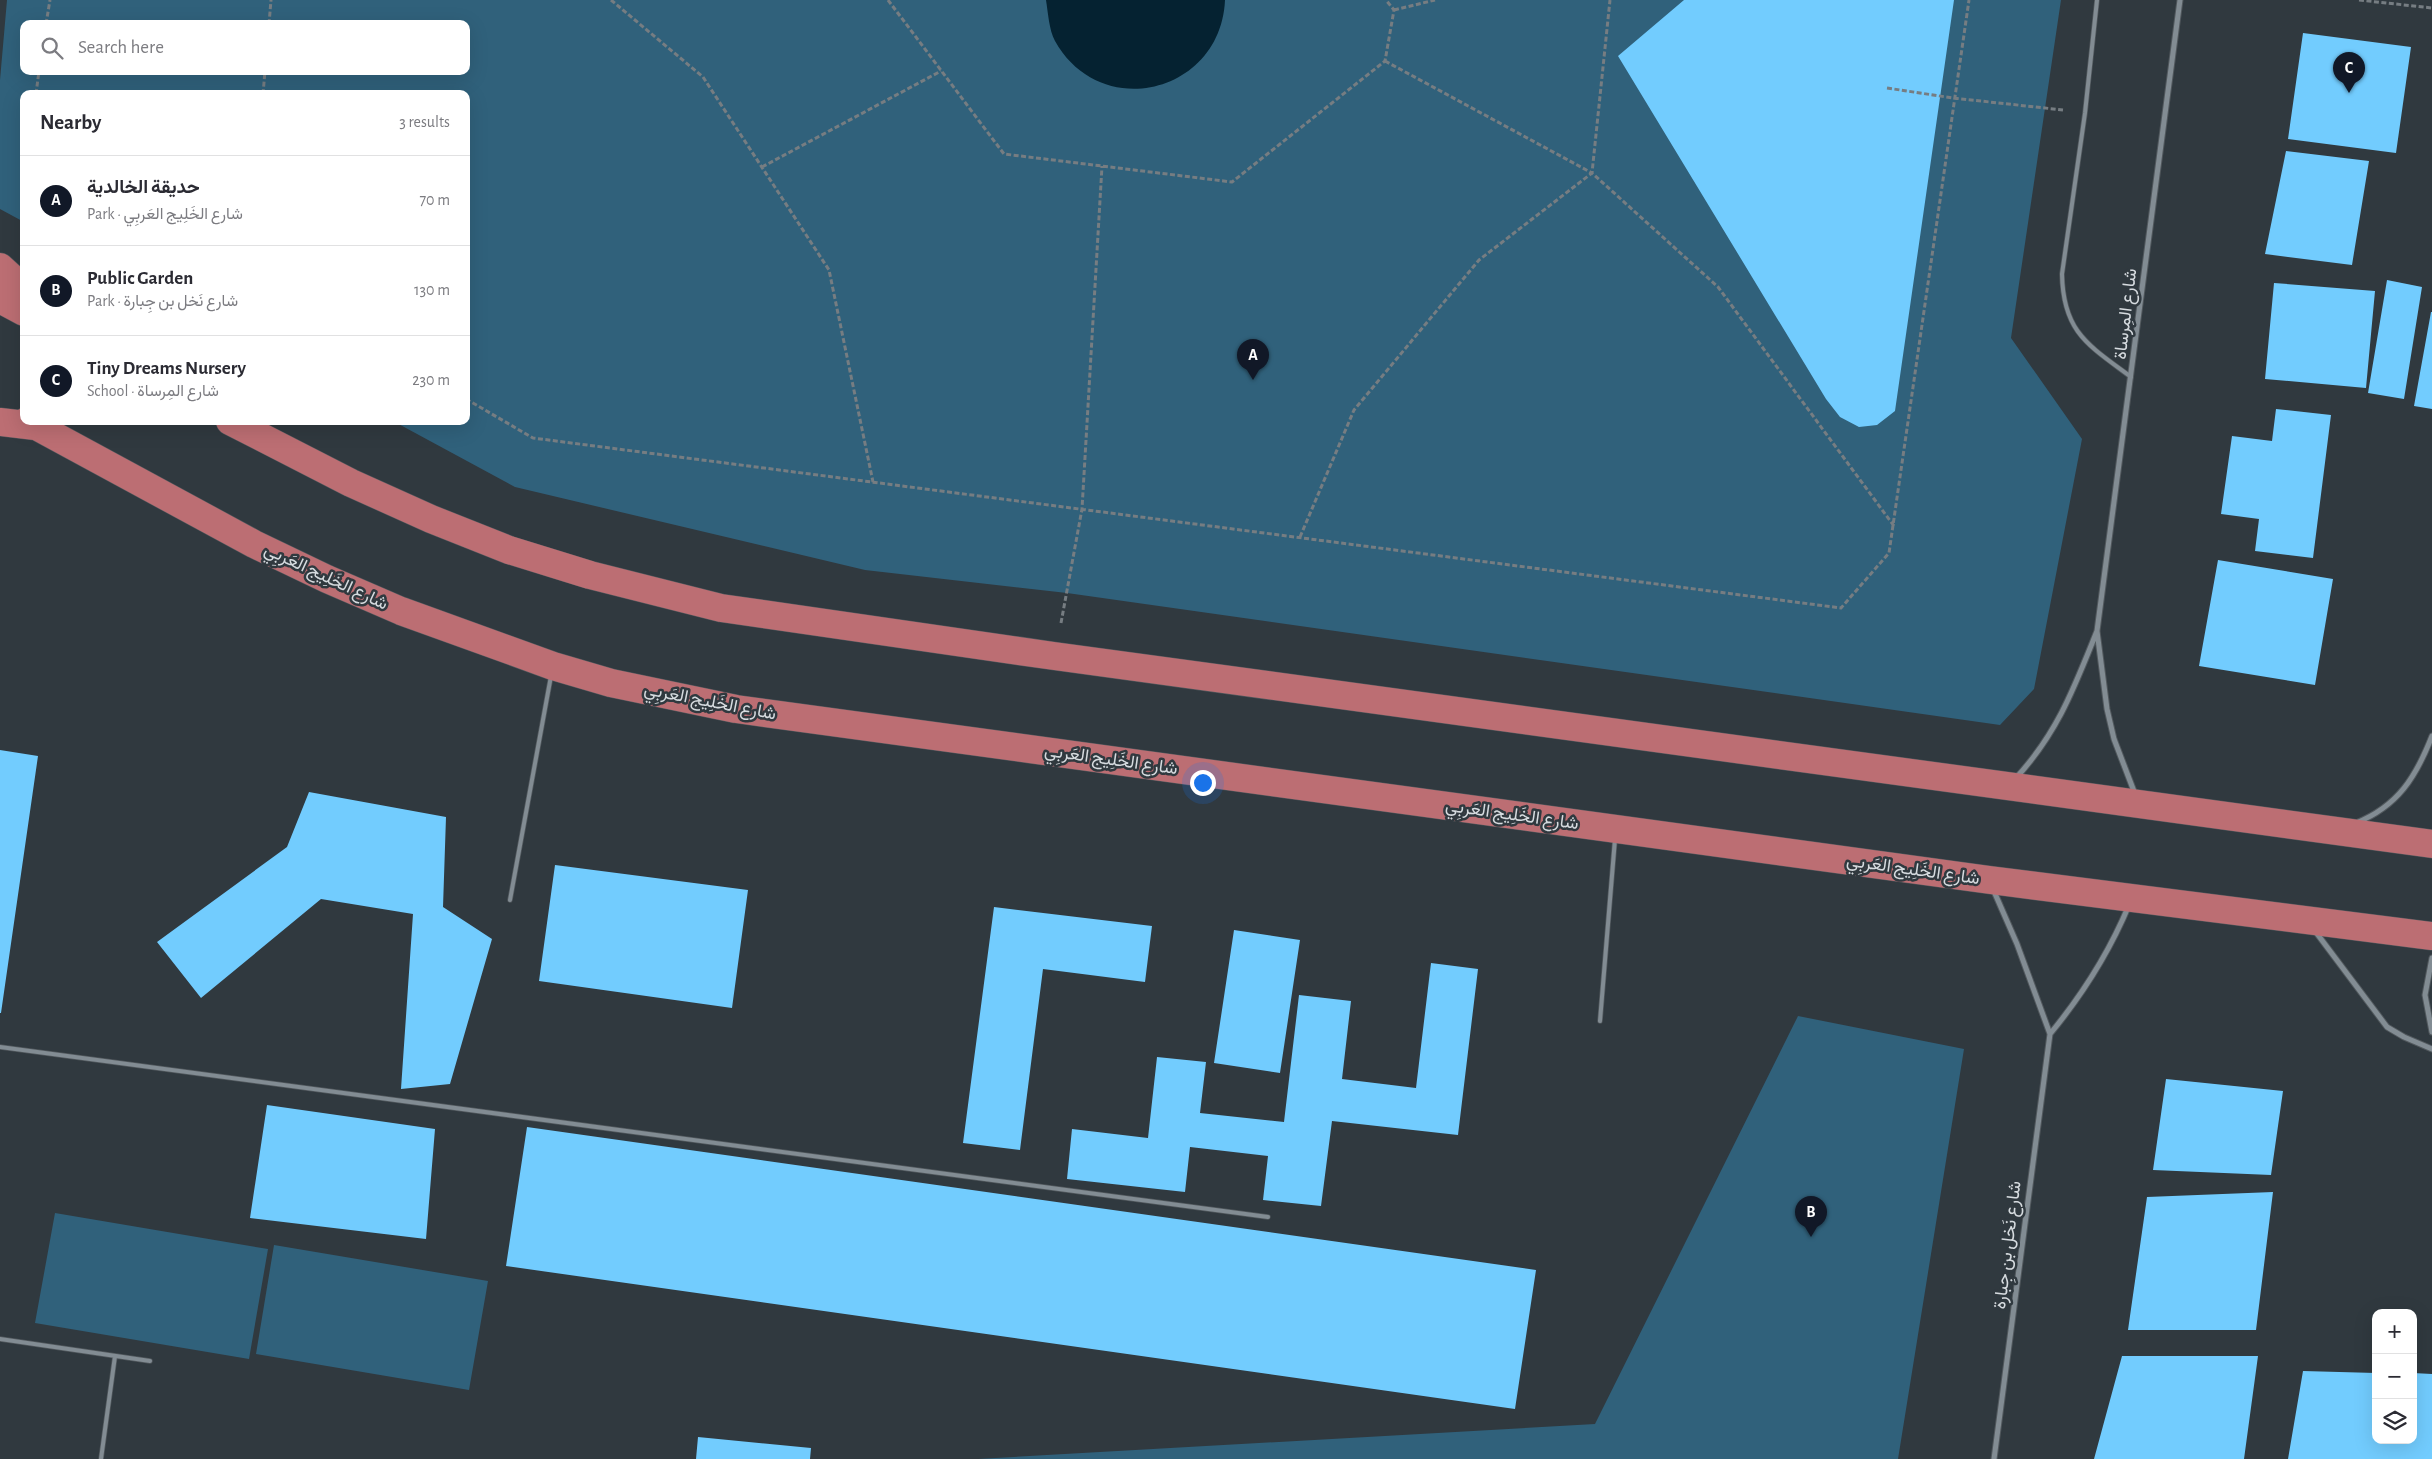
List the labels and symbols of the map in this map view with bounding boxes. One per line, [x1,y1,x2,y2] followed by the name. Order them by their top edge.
[2333,52,2365,93] pin: C
[2111,267,2143,361] street label: شارع المِرساة
[1237,339,1269,380] pin: A
[259,539,391,618] street label: شارع الخَلِيج العَربِي
[641,679,778,729] street label: شارع الخَلِيج العَربِي
[1043,740,1179,783] street label: شارع الخَلِيج العَربِي
[1190,770,1216,796] your location
[1444,795,1580,838] street label: شارع الخَلِيج العَربِي
[1845,850,1981,893] street label: شارع الخَلِيج العَربِي
[1991,1180,2029,1311] street label: شارع نَخل بن جِبارة
[1795,1196,1827,1237] pin: B

